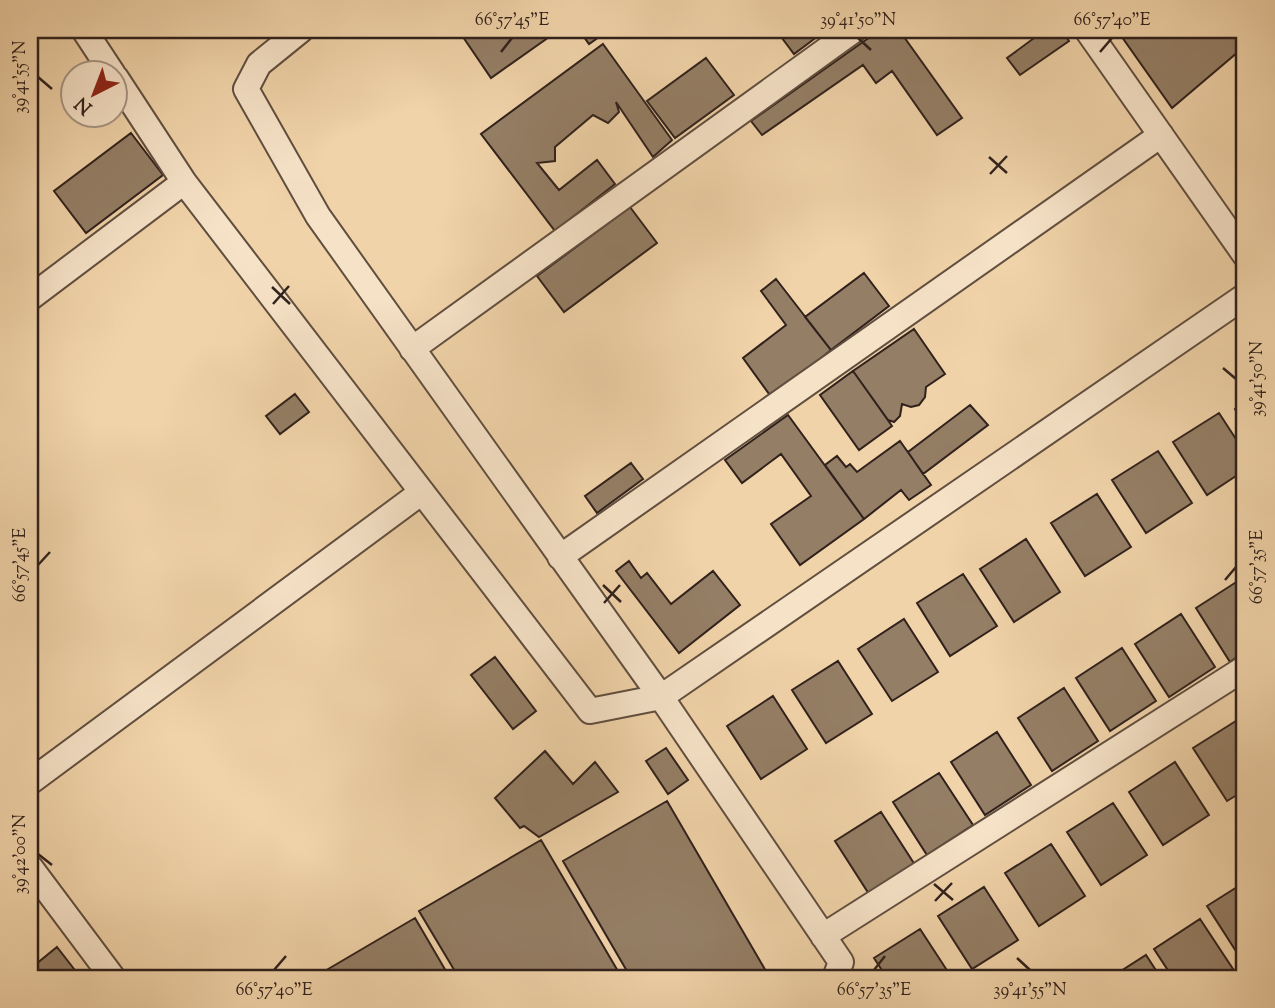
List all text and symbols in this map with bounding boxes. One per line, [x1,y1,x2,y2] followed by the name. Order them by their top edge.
[475,8,549,34] text: 66°57'45"E
[820,8,896,34] text: 39°41'50"N
[1073,8,1151,34] text: 66°57'40"E
[8,40,34,114] text: 39°41'55"N
[60,60,130,130] north arrow
[70,90,99,120] text: N
[1245,341,1271,417] text: 39°41'50"N
[8,528,34,602] text: 66°57'45"E
[1245,530,1271,604] text: 66°57'35"E
[8,814,34,894] text: 39°42'00"N
[235,978,313,1004] text: 66°57'40"E
[837,978,911,1004] text: 66°57'35"E
[993,978,1067,1004] text: 39°41'55"N

